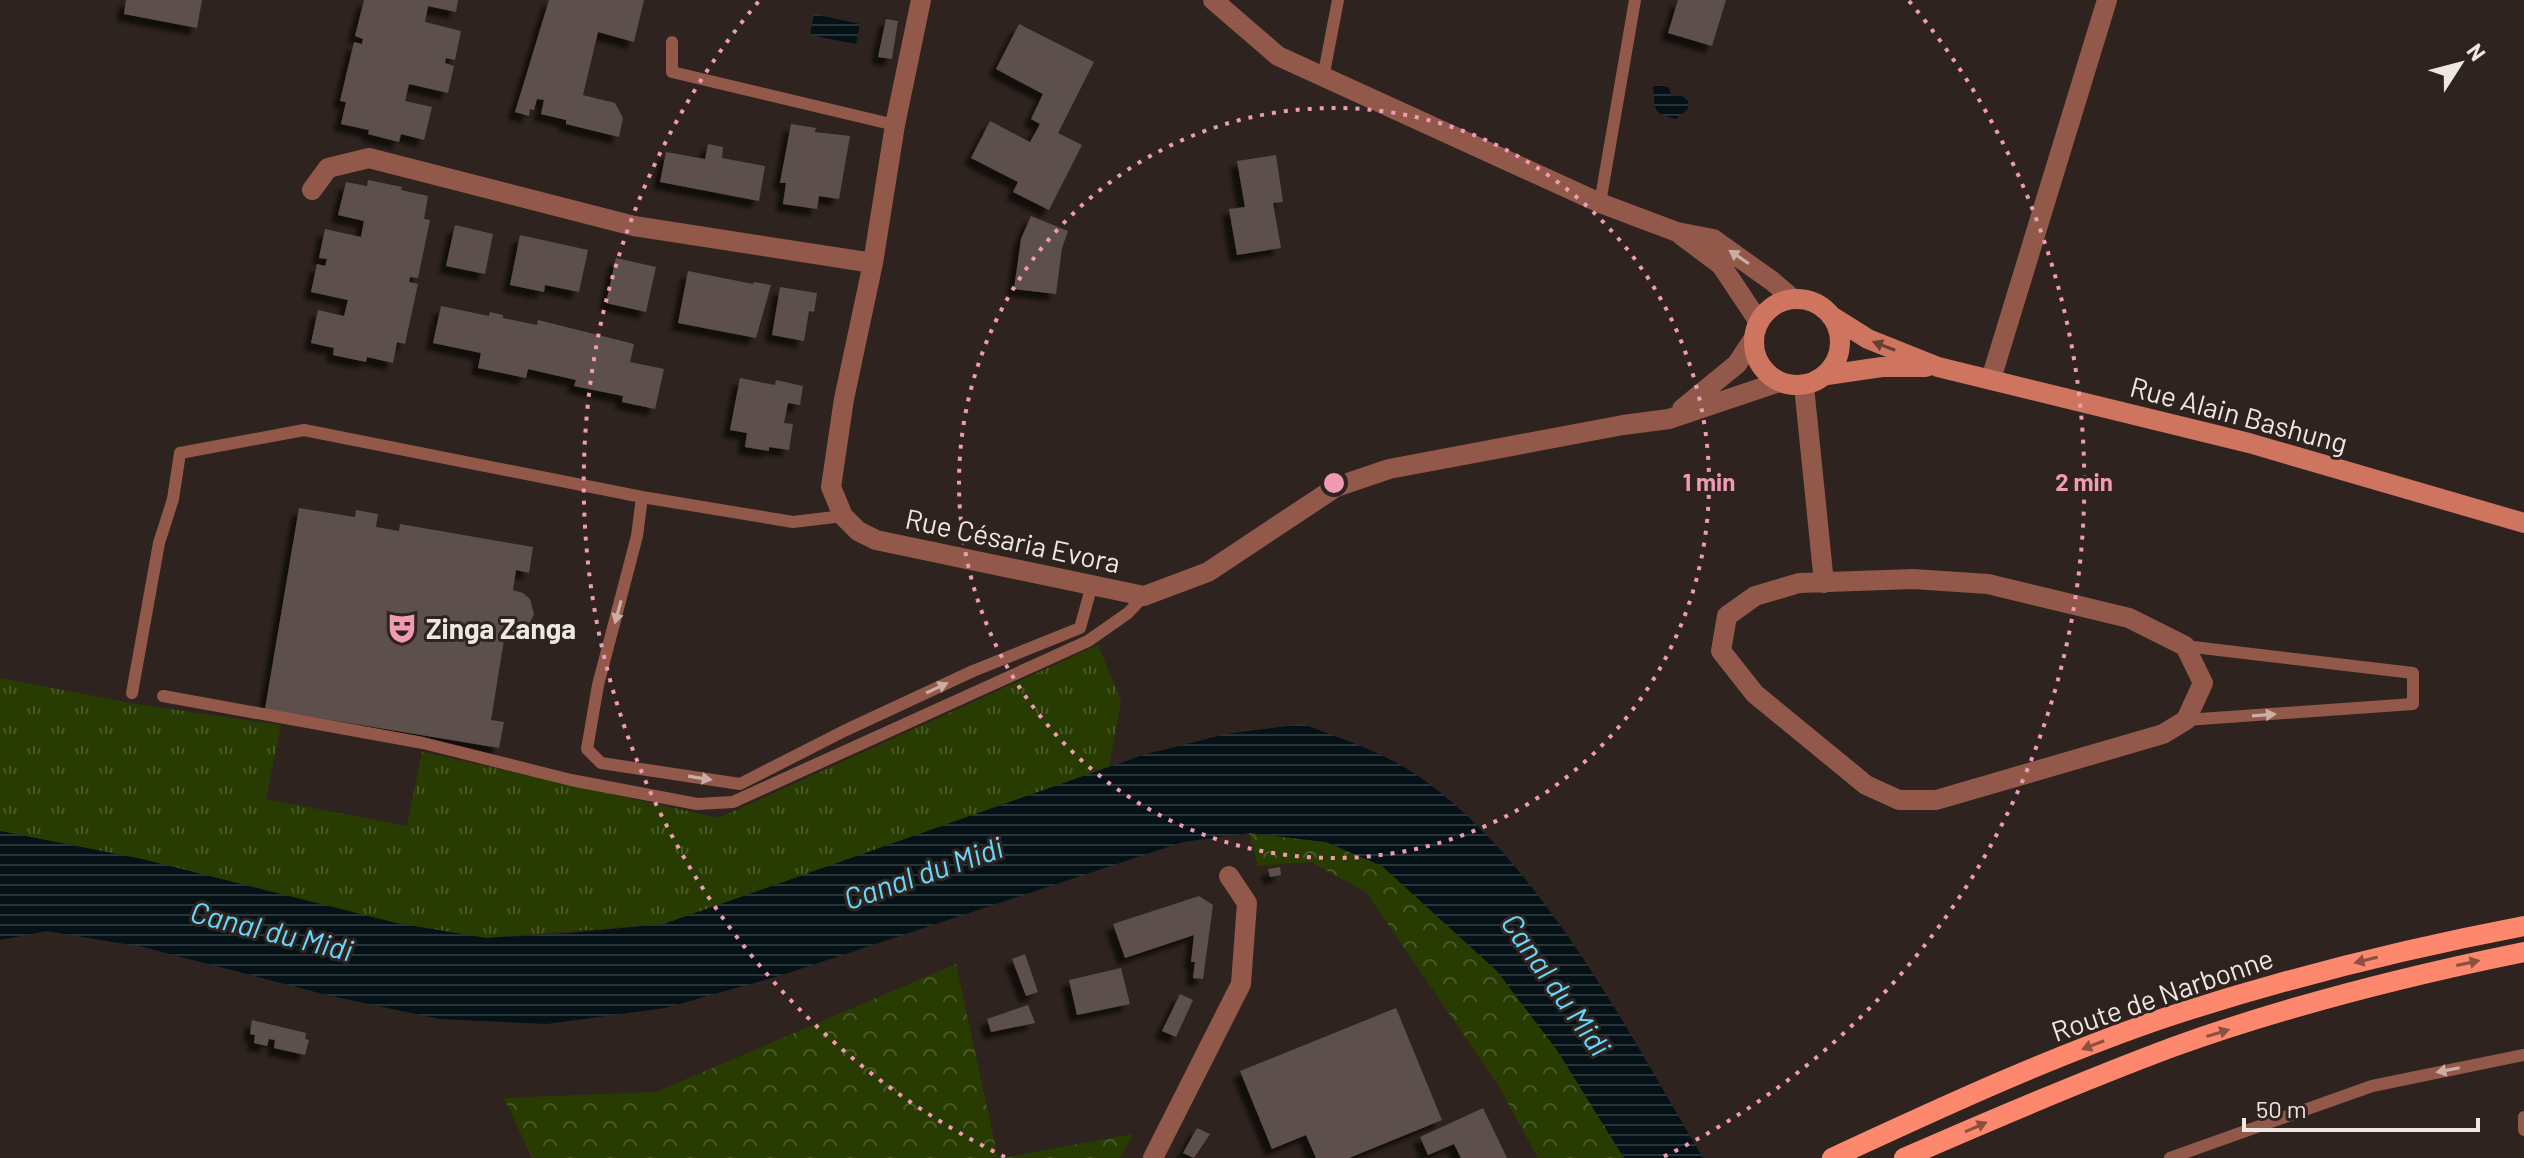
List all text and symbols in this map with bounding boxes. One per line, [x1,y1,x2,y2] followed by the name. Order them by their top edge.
[2420,24,2500,104] north arrow
[2462,38,2492,65] text: N
[1729,250,1750,265] one-way arrow
[1871,339,1895,352] one-way arrow
[2127,369,2351,459] street label: Rue Alain Bashung
[1683,467,1735,496] text: 1 min
[2055,467,2113,496] text: 2 min
[1320,469,1348,497] centre of rings
[902,501,1124,579] street label: Rue Césaria Evora
[611,599,623,624] one-way arrow
[385,611,419,645] theatre icon: Zinga Zanga
[426,611,576,645] place label: Zinga Zanga
[925,681,949,695] one-way arrow
[2252,708,2277,721] one-way arrow
[687,772,712,785] one-way arrow
[839,828,1008,916] water label: Canal du Midi
[187,892,358,968] water label: Canal du Midi
[1495,906,1620,1063] water label: Canal du Midi
[2047,940,2277,1048] street label: Route de Narbonne
[2353,955,2378,967] one-way arrow
[2456,957,2481,969] one-way arrow
[2206,1026,2230,1039] one-way arrow
[2081,1039,2105,1052] one-way arrow
[2435,1065,2460,1077] one-way arrow
[2244,1082,2478,1132] scale bar
[2256,1094,2307,1123] text: 50 m
[1964,1120,1987,1133] one-way arrow

